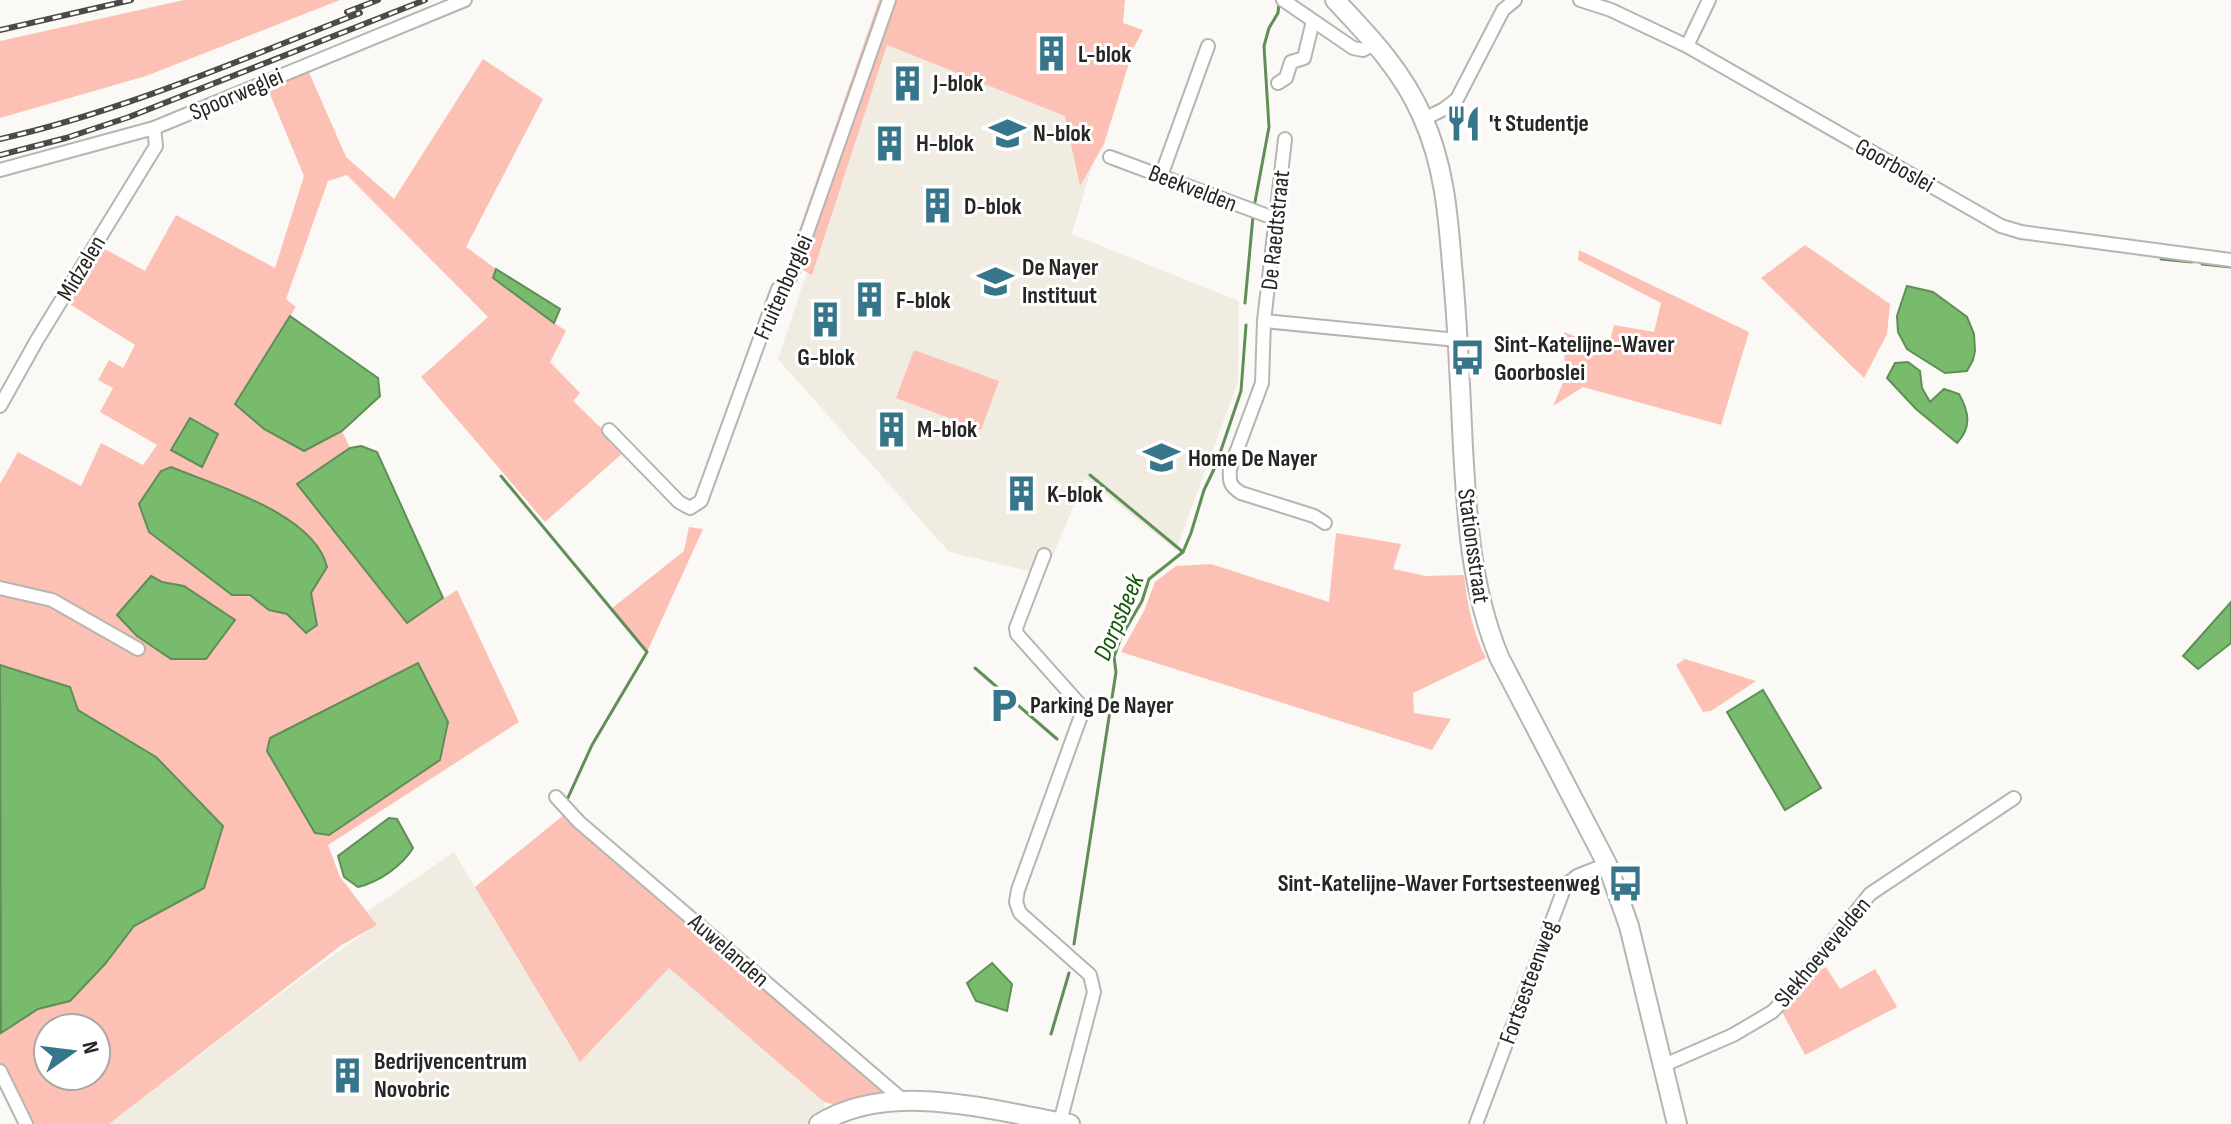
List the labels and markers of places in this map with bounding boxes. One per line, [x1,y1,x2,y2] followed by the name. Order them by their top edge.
[1033,35,1071,73] building icon: L-blok
[1078,40,1131,69] place label: L-blok
[888,64,926,102] building icon: J-blok
[932,69,983,98] place label: J-blok
[1444,104,1482,142] restaurant icon: 't Studentje
[1489,109,1589,138] place label: 't Studentje
[988,114,1026,152] school or university icon: N-blok
[1033,119,1091,148] place label: N-blok
[871,124,909,162] building icon: H-blok
[916,129,974,158] place label: H-blok
[919,187,957,225] building icon: D-blok
[964,192,1022,221] place label: D-blok
[1022,253,1099,310] place label: De Nayer Instituut
[977,262,1015,300] school or university icon: De Nayer Instituut
[851,281,889,319] building icon: F-blok
[896,286,951,315] place label: F-blok
[807,301,845,339] building icon: G-blok
[1494,330,1675,387] place label: Sint-Katelijne-Waver Goorboslei
[1449,339,1487,377] bus stop icon: Sint-Katelijne-Waver Goorboslei
[797,343,855,372] place label: G-blok
[872,410,910,448] building icon: M-blok
[917,415,977,444] place label: M-blok
[1143,439,1181,477] school or university icon: Home De Nayer
[1188,444,1318,473] place label: Home De Nayer
[1002,475,1040,513] building icon: K-blok
[1047,480,1103,509] place label: K-blok
[985,686,1023,724] parking icon: Parking De Nayer
[1030,691,1174,720] place label: Parking De Nayer
[1607,864,1645,902] bus stop icon: Sint-Katelijne-Waver Fortsesteenweg
[1278,869,1600,898] place label: Sint-Katelijne-Waver Fortsesteenweg
[374,1047,527,1104] place label: Bedrijvencentrum Novobric
[329,1056,367,1094] building icon: Bedrijvencentrum Novobric

